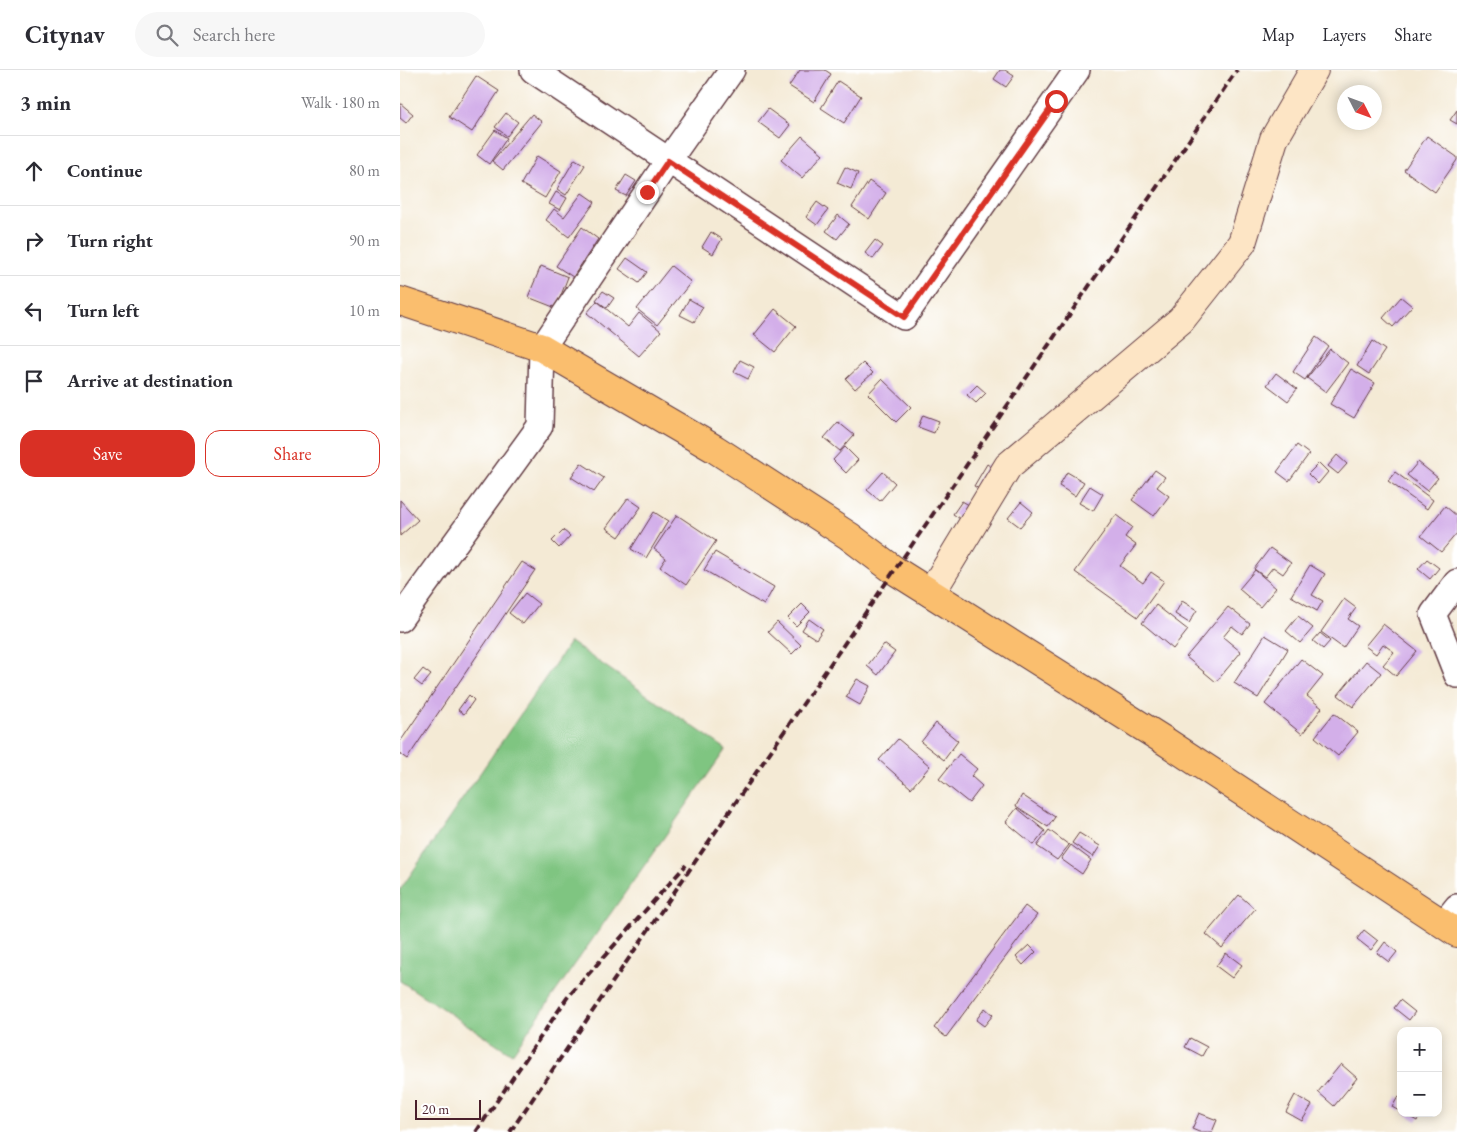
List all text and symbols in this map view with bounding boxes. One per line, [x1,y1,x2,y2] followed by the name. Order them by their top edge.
[135,12,485,57] search box
[25,19,105,50] text: Citynav
[153,21,181,49] icon: search
[193,22,275,47] text: Search here
[1262,23,1294,46] text: Map
[1322,23,1366,46] text: Layers
[1394,23,1432,46] text: Share
[1337,85,1382,130] north arrow
[20,89,71,116] text: 3 min
[1045,90,1068,113] route start
[301,92,380,113] text: Walk · 180 m
[20,157,48,185] icon: ahead
[67,158,142,183] text: Continue
[349,160,380,181] text: 80 m
[636,181,659,204] route end
[20,227,48,255] icon: right
[67,228,153,253] text: Turn right
[349,230,380,251] text: 90 m
[20,297,48,325] icon: left
[67,298,139,323] text: Turn left
[349,300,380,321] text: 10 m
[20,367,48,395] icon: arrive
[67,368,233,393] text: Arrive at destination
[20,430,195,477] button: Save
[205,430,380,477] button: Share
[1397,1027,1442,1117] map controls
[1397,1027,1442,1072] button: +
[1397,1072,1442,1117] button: −
[415,1097,481,1120] scale bar
[422,1100,449,1118] text: 20 m

